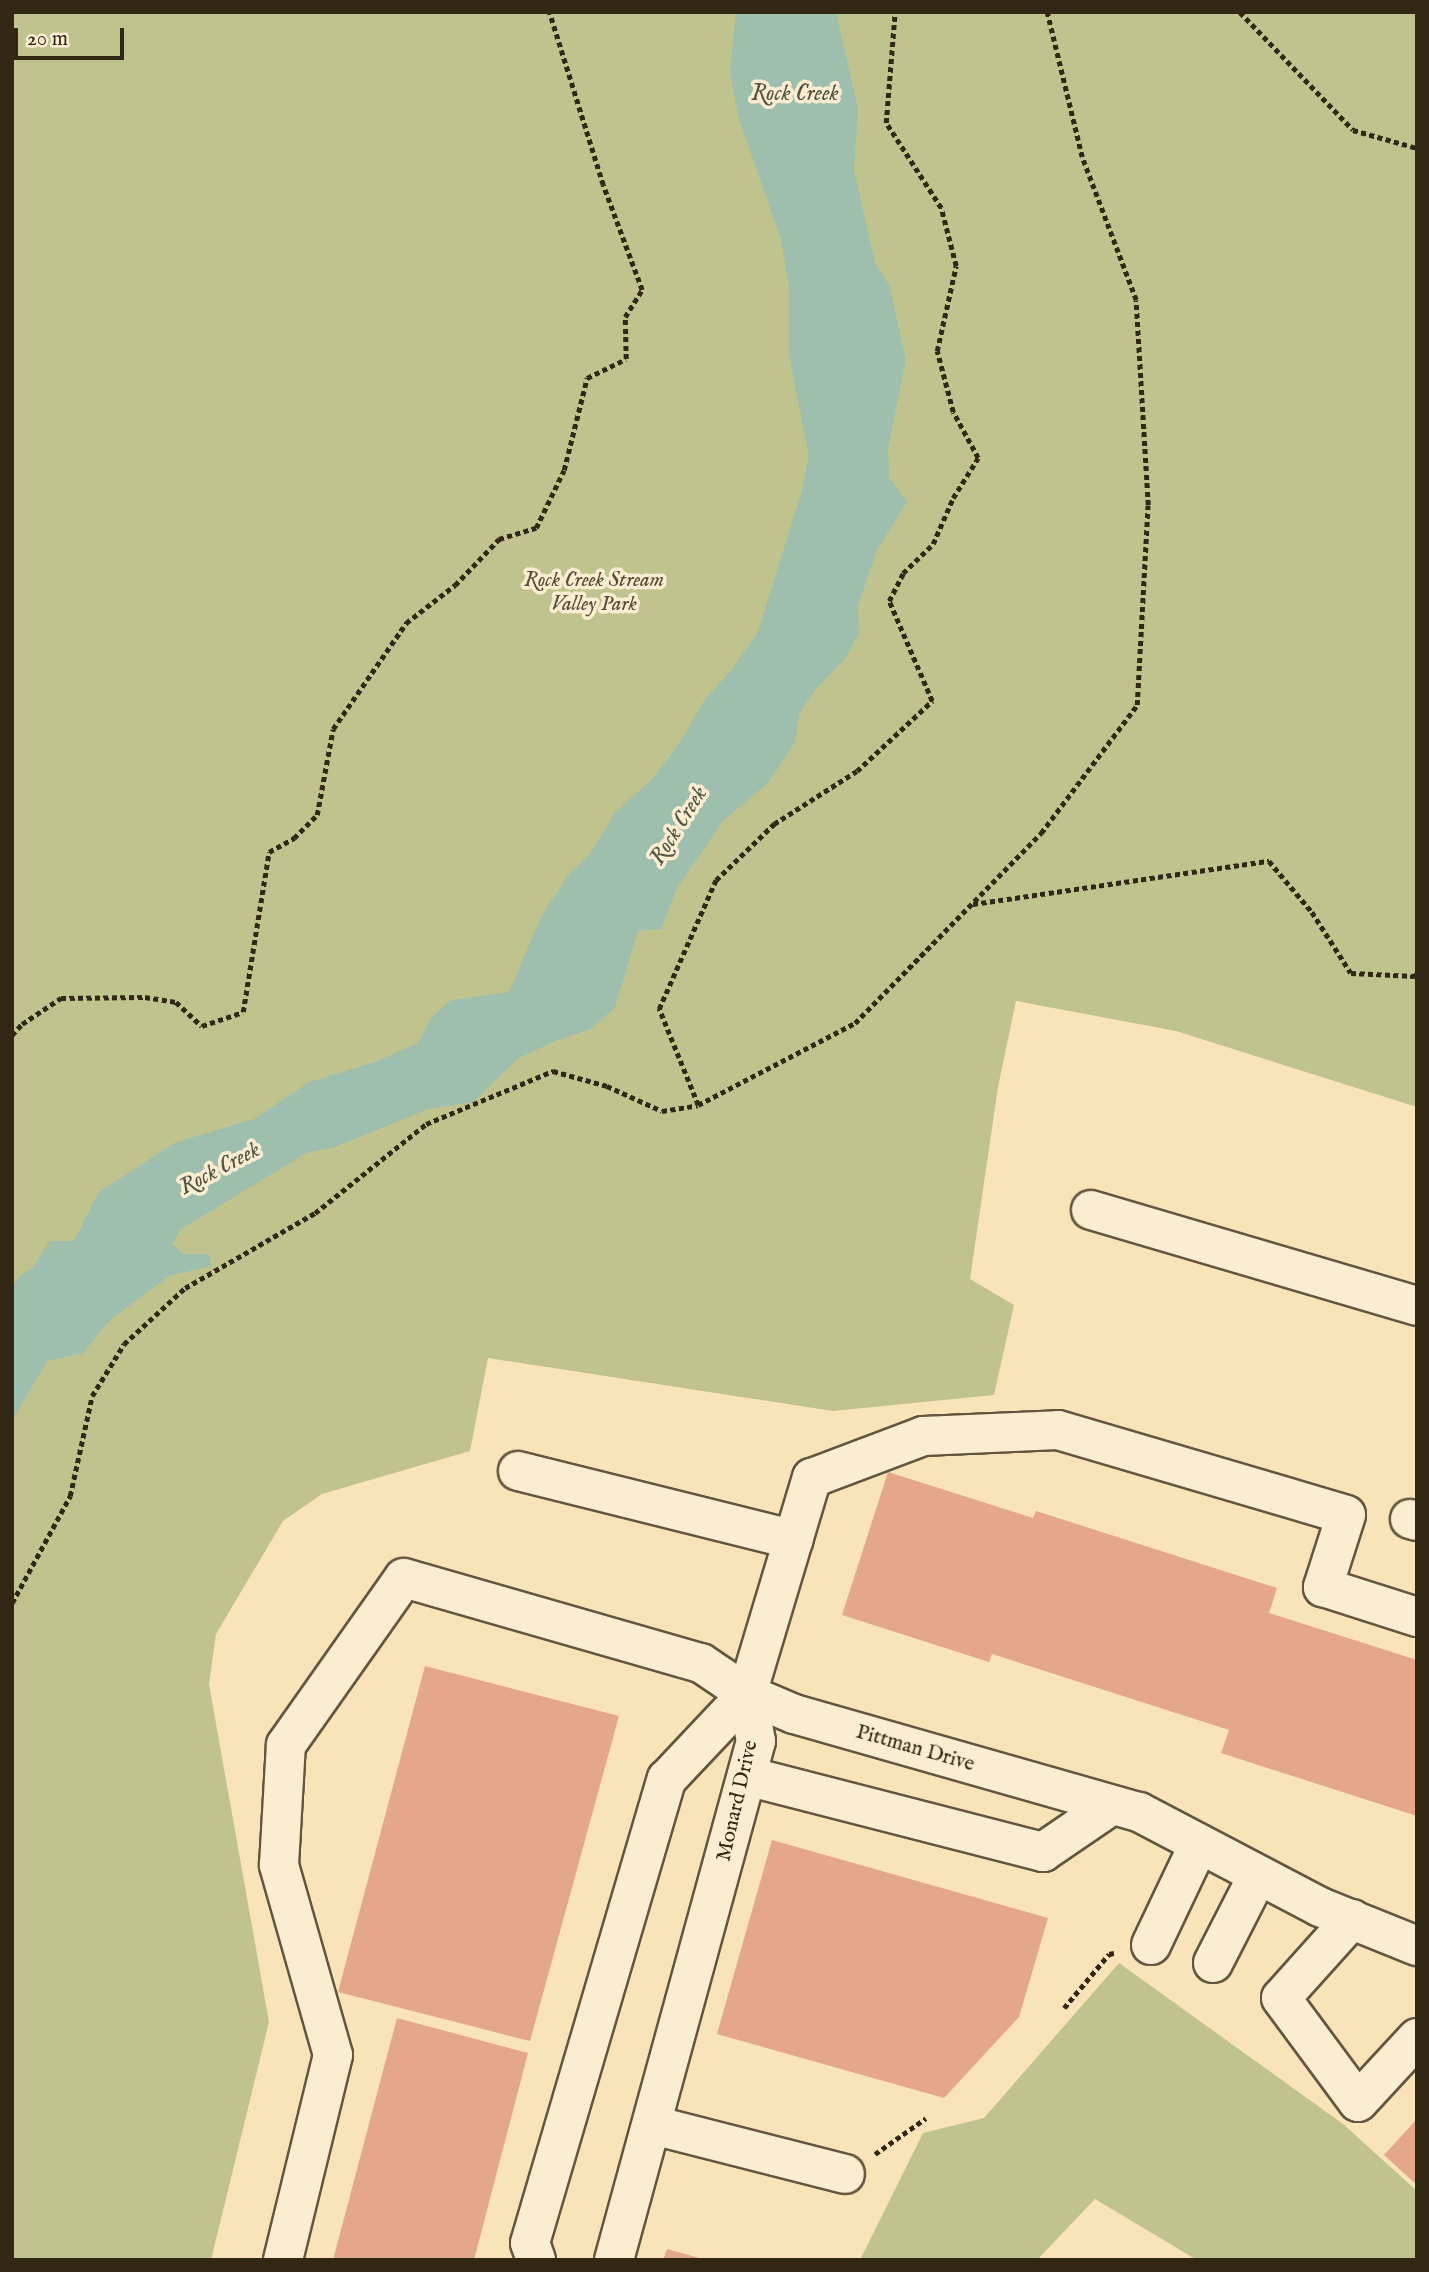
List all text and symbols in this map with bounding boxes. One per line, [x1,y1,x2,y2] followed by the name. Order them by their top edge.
[18,14,128,58] scale bar
[27,26,68,53] text: 20 m
[751,80,839,108] water label: Rock Creek
[524,568,664,618] park label: Rock Creek Stream Valley Park
[644,782,714,870] water label: Rock Creek
[175,1136,265,1202] water label: Rock Creek
[853,1720,977,1778] street label: Pittman Drive
[712,1738,764,1864] street label: Monard Drive

